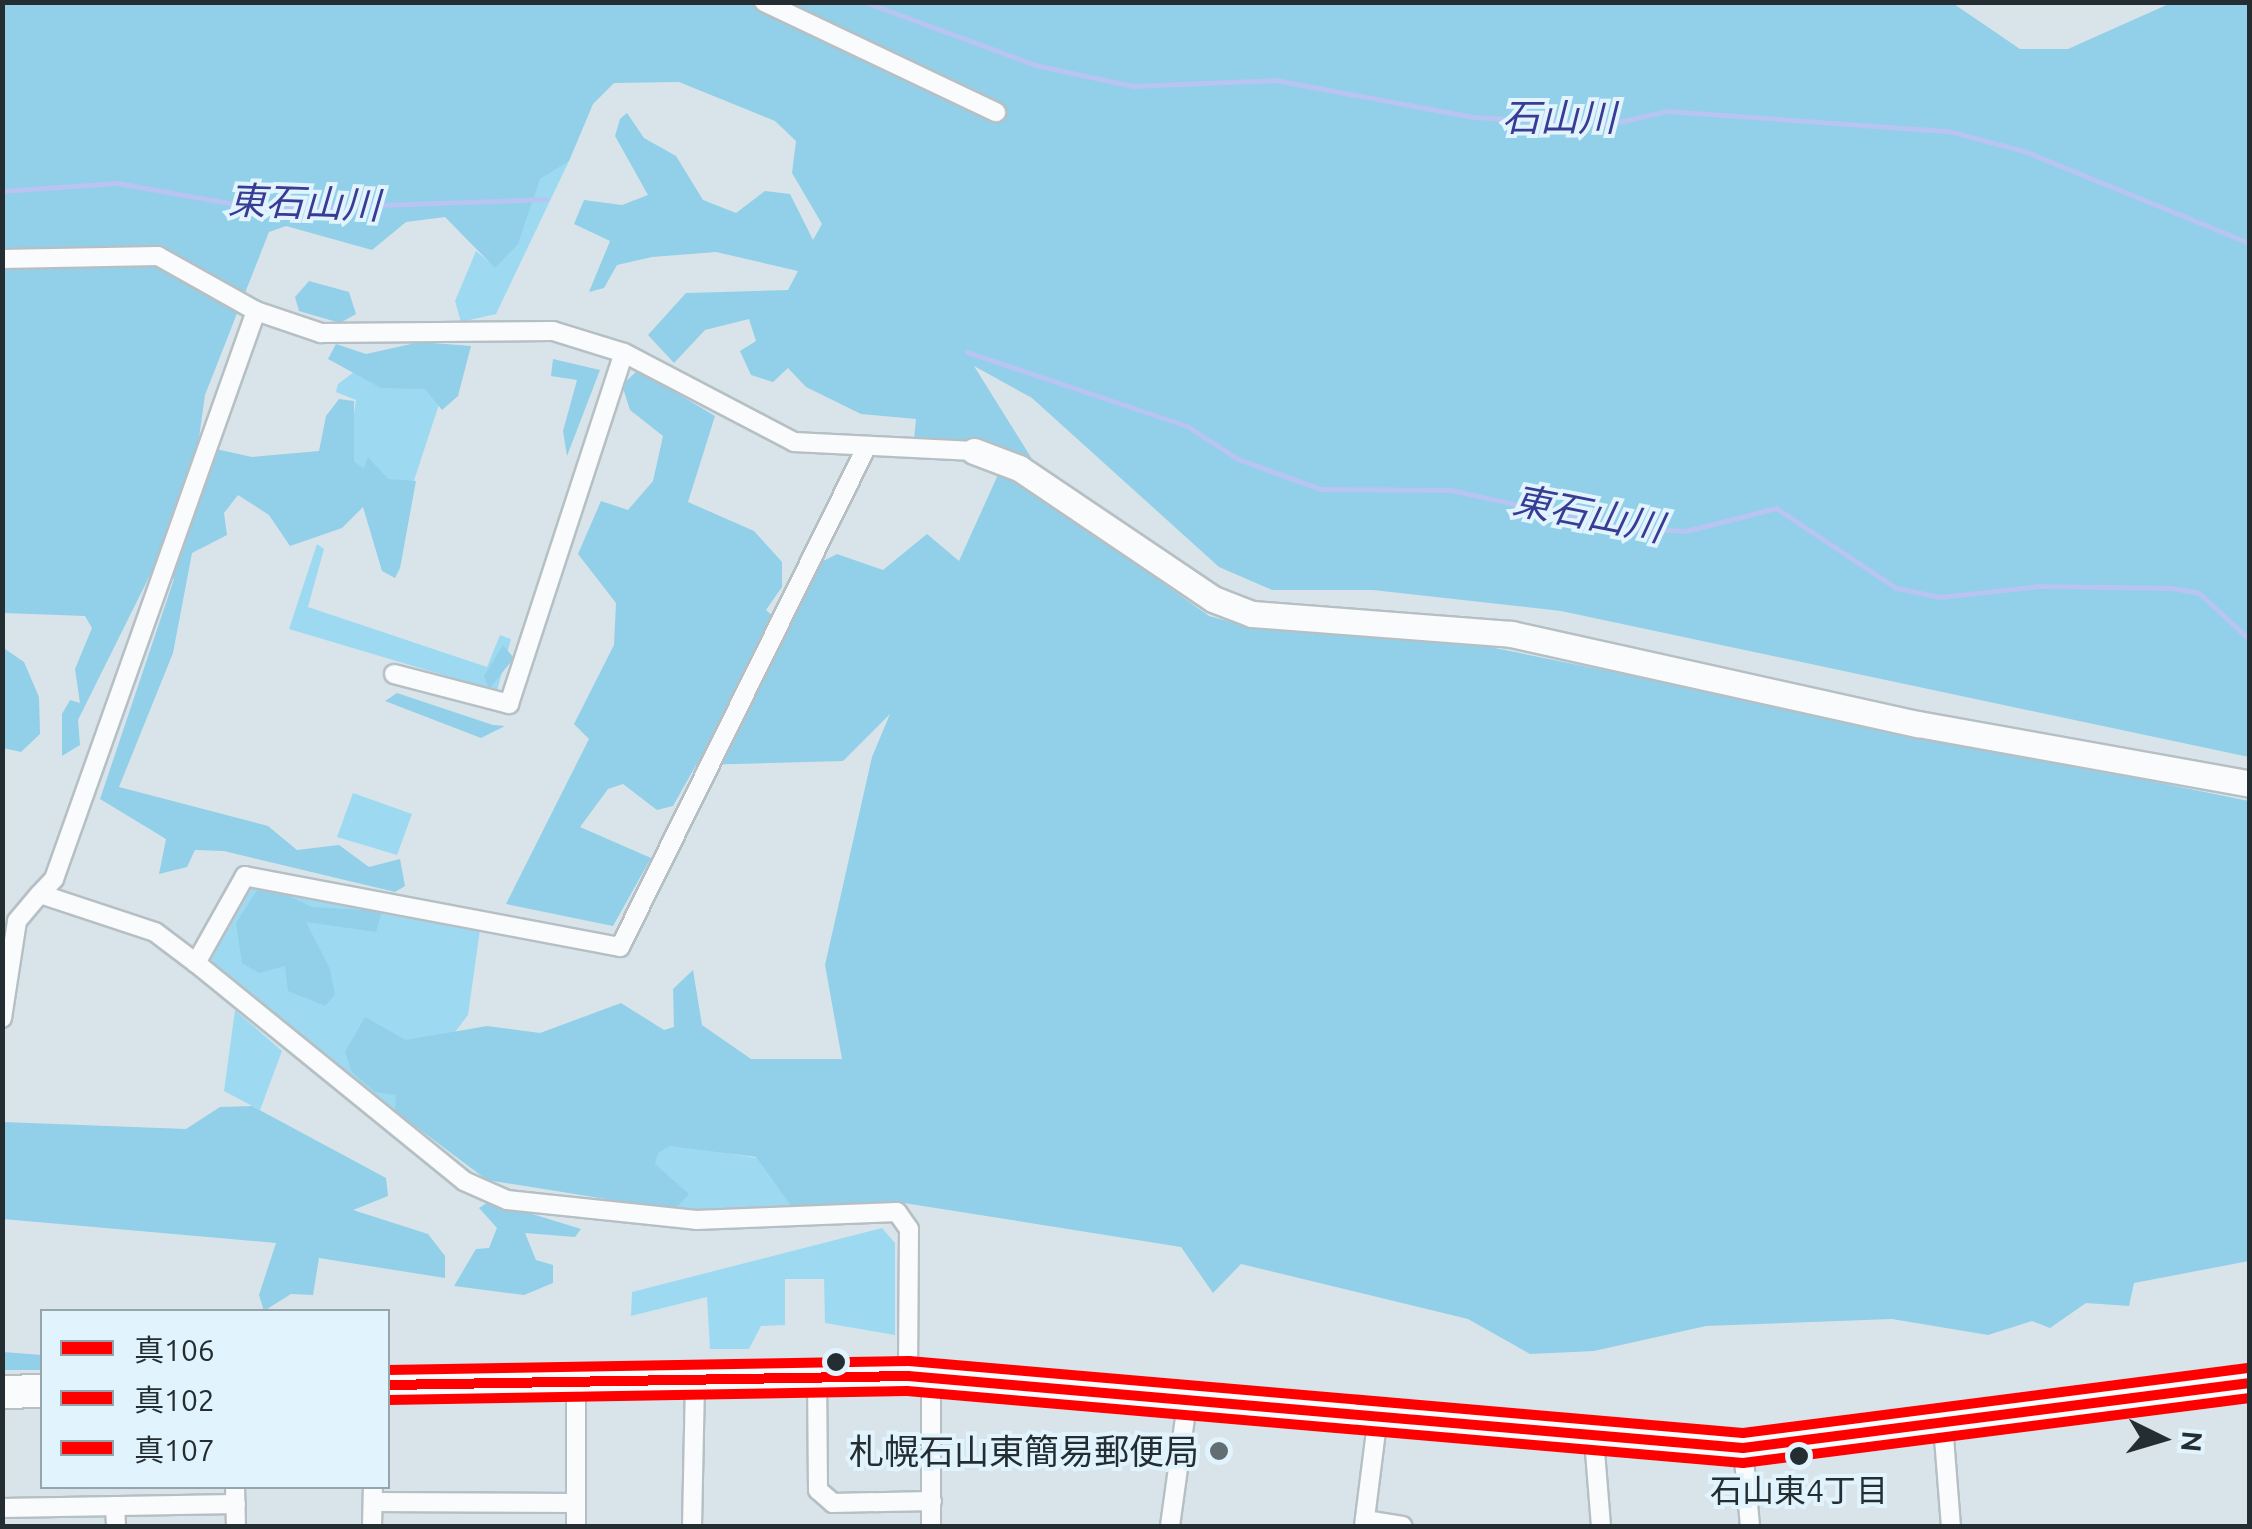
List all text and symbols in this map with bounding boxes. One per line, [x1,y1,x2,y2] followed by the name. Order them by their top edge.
[1502,95,1616,141] water label: 石山川
[227,178,381,228] water label: 東石山川
[1509,477,1667,551] water label: 東石山川
[40,1309,390,1489] legend
[134,1333,215,1367] text: 真106
[826,1352,846,1372] unlabelled marker
[134,1383,215,1417] text: 真102
[2112,1389,2212,1489] north arrow
[849,1430,1199,1472] place label: 札幌石山東簡易郵便局
[2176,1430,2209,1453] text: N
[134,1433,215,1467] text: 真107
[1208,1440,1230,1462] marker: 札幌石山東簡易郵便局
[1789,1446,1809,1466] marker: 石山東4丁目
[1710,1471,1888,1509] place label: 石山東4丁目

